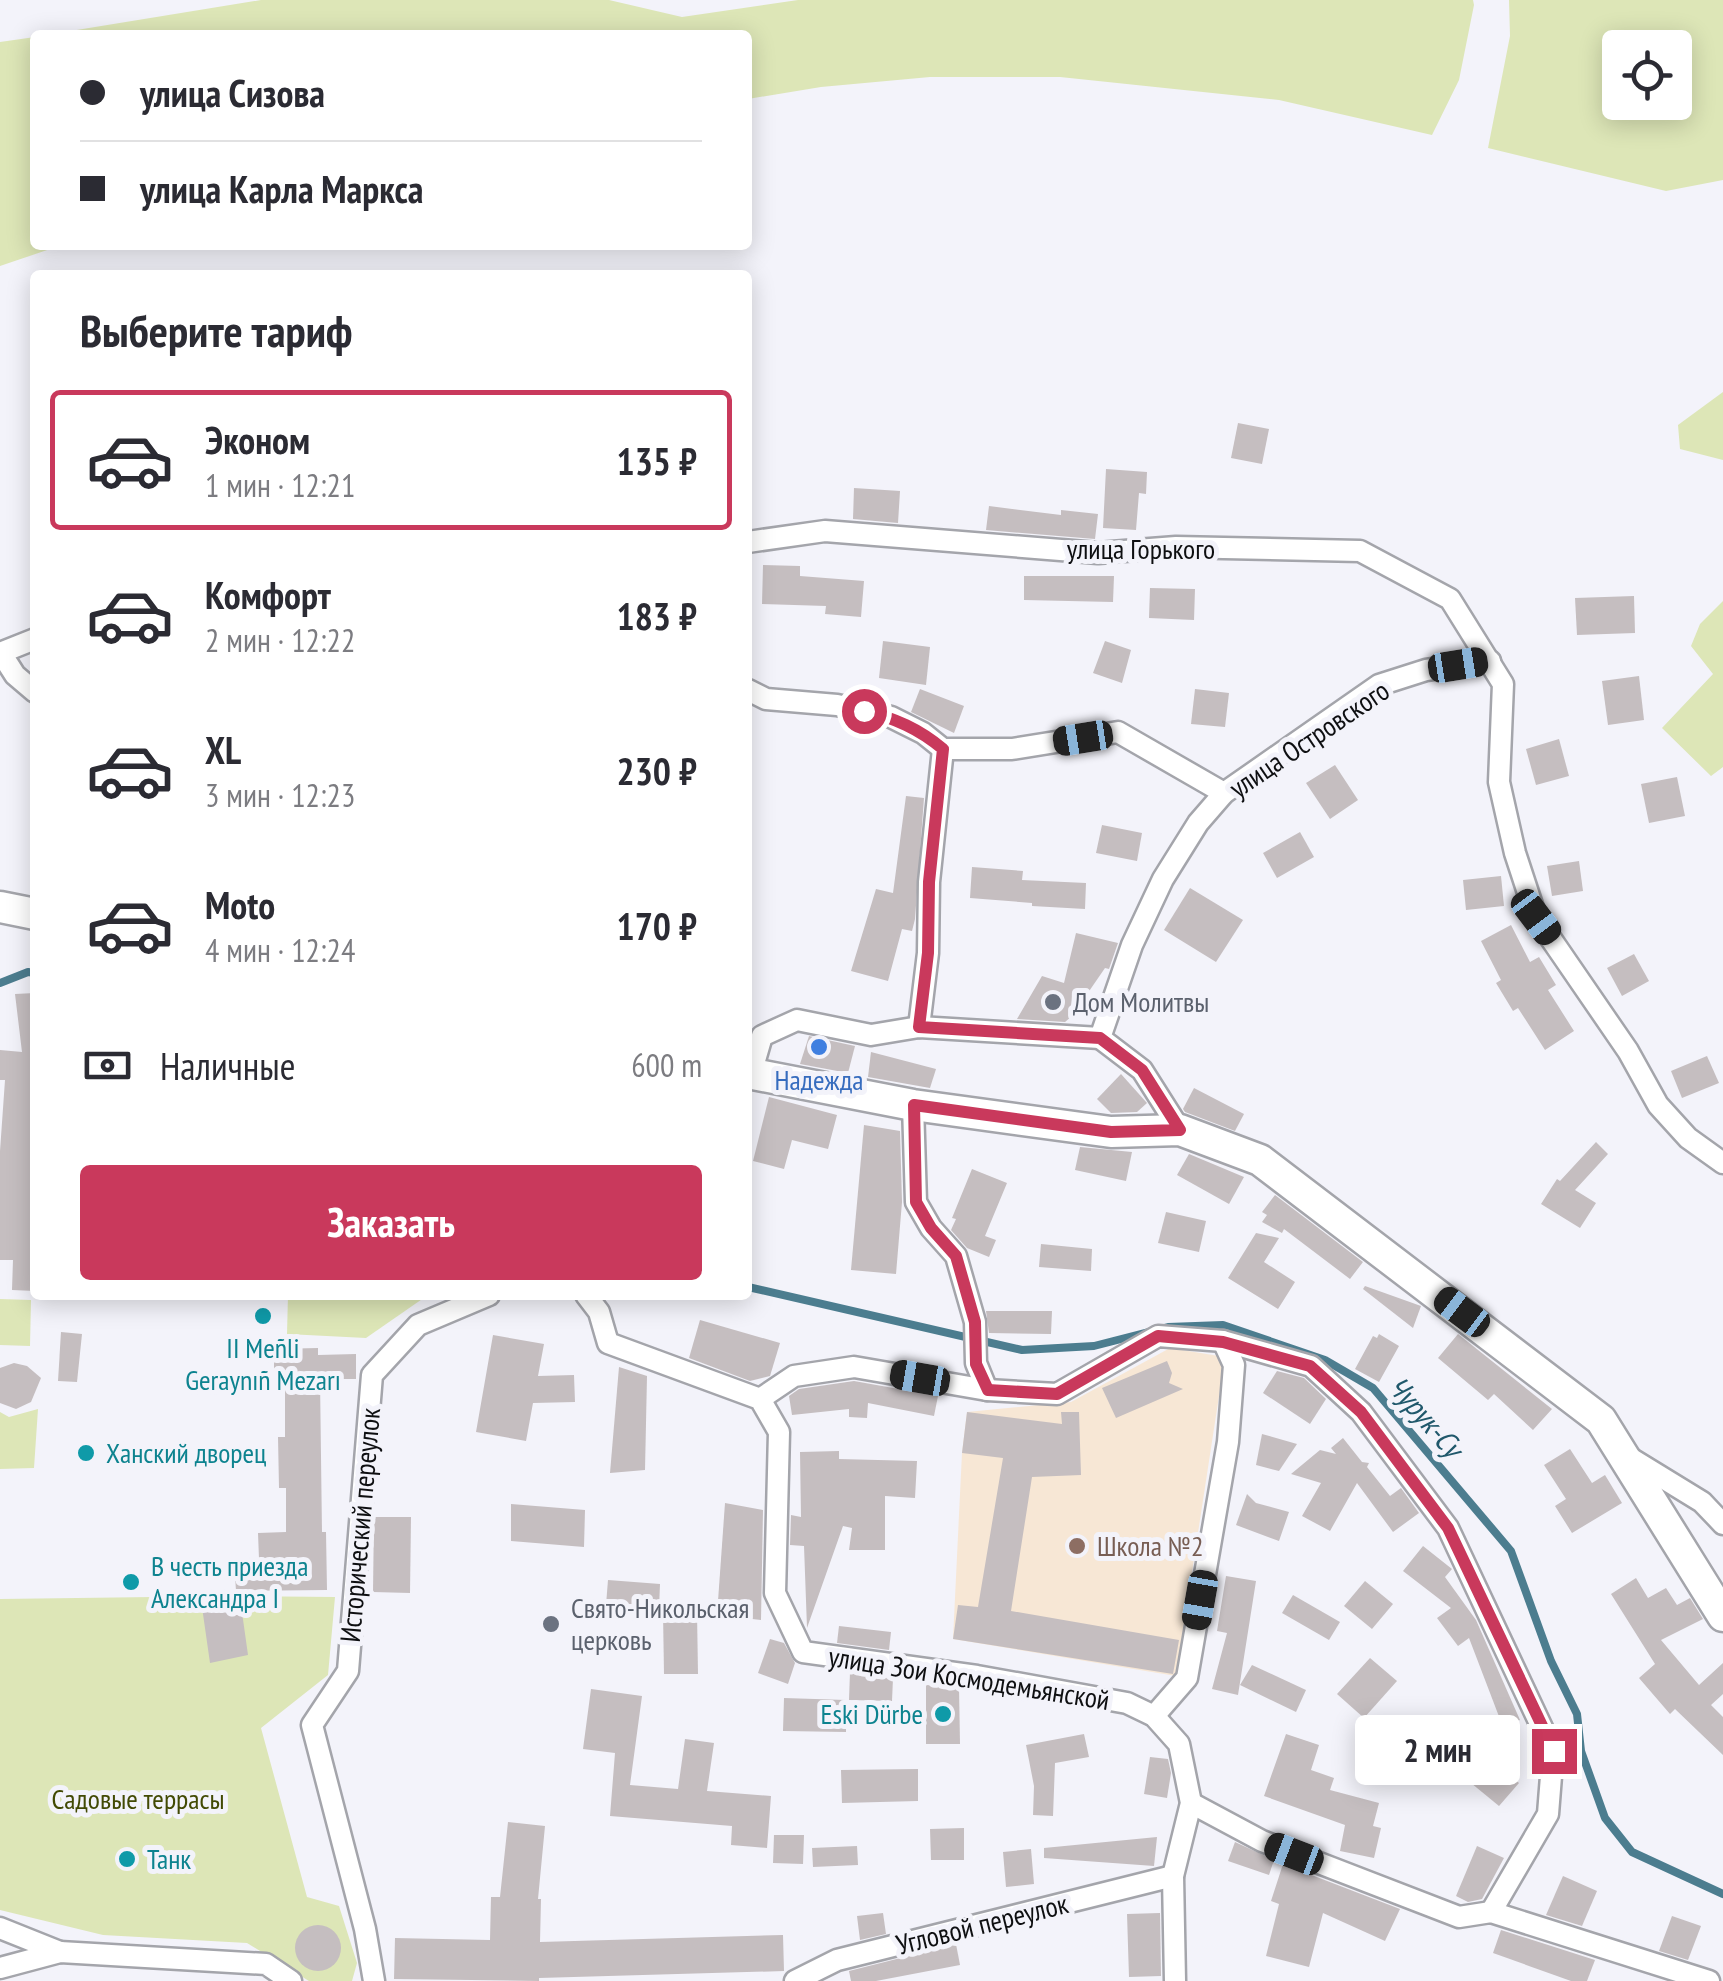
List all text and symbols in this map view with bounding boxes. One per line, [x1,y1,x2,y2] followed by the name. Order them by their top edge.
[1602,30,1692,120] map controls
[1602,30,1692,120] button: locate
[140,68,325,117] text: улица Сизова
[140,164,423,213] text: улица Карла Маркса
[80,301,352,359] text: Выберите тариф
[85,415,175,505] icon: car
[205,415,310,464] text: Эконом
[617,436,697,485] text: 135 ₽
[205,464,355,506] text: 1 мин · 12:21
[1067,530,1215,567] street label: улица Горького
[85,570,175,660] icon: car
[205,570,331,619] text: Комфорт
[617,591,697,640] text: 183 ₽
[205,619,355,661] text: 2 мин · 12:22
[1426,645,1490,685] car
[1221,671,1396,806] street label: улица Островского
[842,689,887,734] route start
[1051,718,1115,758] car
[85,725,175,815] icon: car
[205,725,241,774] text: XL
[617,746,697,795] text: 230 ₽
[205,774,355,816] text: 3 мин · 12:23
[85,880,175,970] icon: car
[205,880,275,929] text: Moto
[1506,884,1566,950] car
[617,901,697,950] text: 170 ₽
[205,929,355,971] text: 4 мин · 12:24
[1073,983,1209,1020] place label: Дом Молитвы
[1042,991,1064,1013] marker: Дом Молитвы
[808,1036,830,1058] marker: Надежда
[80,1038,135,1093] icon: cash
[160,1041,295,1090] text: Наличные
[631,1044,702,1086] text: 600 m
[775,1061,863,1098] place label: Надежда
[80,1165,702,1280] button: Заказать
[1429,1282,1495,1342] car
[252,1305,274,1327] marker: II Meñli Geraynıñ Mezarı
[185,1329,341,1398] place label: II Meñli Geraynıñ Mezarı
[888,1358,952,1398] car
[1380,1367,1474,1467] water label: Чурук-Су
[331,1406,388,1644] street label: Исторический переулок
[106,1434,266,1471] place label: Ханский дворец
[75,1442,97,1464] marker: Ханский дворец
[1097,1527,1204,1564] place label: Школа №2
[1066,1535,1088,1557] marker: Школа №2
[151,1547,308,1616] place label: В честь приезда Александра I
[1180,1568,1220,1632] car
[120,1571,142,1593] marker: В честь приезда Александра I
[571,1589,749,1658] place label: Свято-Никольская церковь
[540,1613,562,1635] marker: Свято-Никольская церковь
[826,1637,1112,1718] street label: улица Зои Космодемьянской
[820,1695,923,1732] place label: Eski Dürbe
[932,1703,954,1725] marker: Eski Dürbe
[1354,1716,1519,1786] callout: 2 мин
[1403,1729,1472,1771] text: 2 мин
[1532,1729,1577,1774] route end
[51,1780,225,1817] park label: Садовые террасы
[1261,1829,1327,1879] car
[147,1840,191,1877] place label: Танк
[116,1848,138,1870] marker: Танк
[892,1884,1072,1963] street label: Угловой переулок

